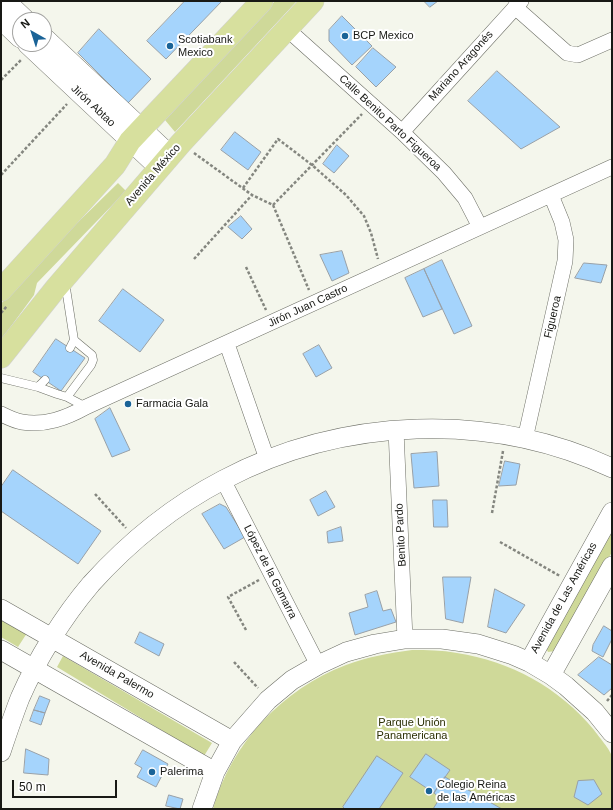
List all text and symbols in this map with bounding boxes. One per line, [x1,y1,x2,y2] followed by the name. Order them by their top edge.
[12,12,52,52] north arrow
[18,16,32,31] text: N
[426,28,496,104] street label: Mariano Aragonés
[353,29,414,43] place label: BCP Mexico
[340,31,350,41] marker: BCP Mexico
[178,33,232,59] place label: Scotiabank Mexico
[165,41,175,51] marker: Scotiabank Mexico
[336,72,444,174] street label: Calle Benito Parto Figueroa
[68,82,118,130] street label: Jirón Abtao
[123,141,183,209] street label: Avenida México
[266,282,350,330] street label: Jirón Juan Castro
[542,294,564,340] street label: Figueroa
[136,397,208,411] place label: Farmacia Gala
[123,399,133,409] marker: Farmacia Gala
[393,503,409,567] street label: Benito Pardo
[241,523,299,621] street label: López de la Gamarra
[528,540,600,656] street label: Avenida de Las Américas
[78,648,156,702] street label: Avenida Palermo
[377,716,447,742] park label: Parque Unión Panamericana
[160,765,203,779] place label: Palerima
[147,767,157,777] marker: Palerima
[14,772,119,798] scale bar
[437,778,515,804] place label: Colegio Reina de las Américas
[19,780,46,794] text: 50 m
[424,786,434,796] marker: Colegio Reina de las Américas

